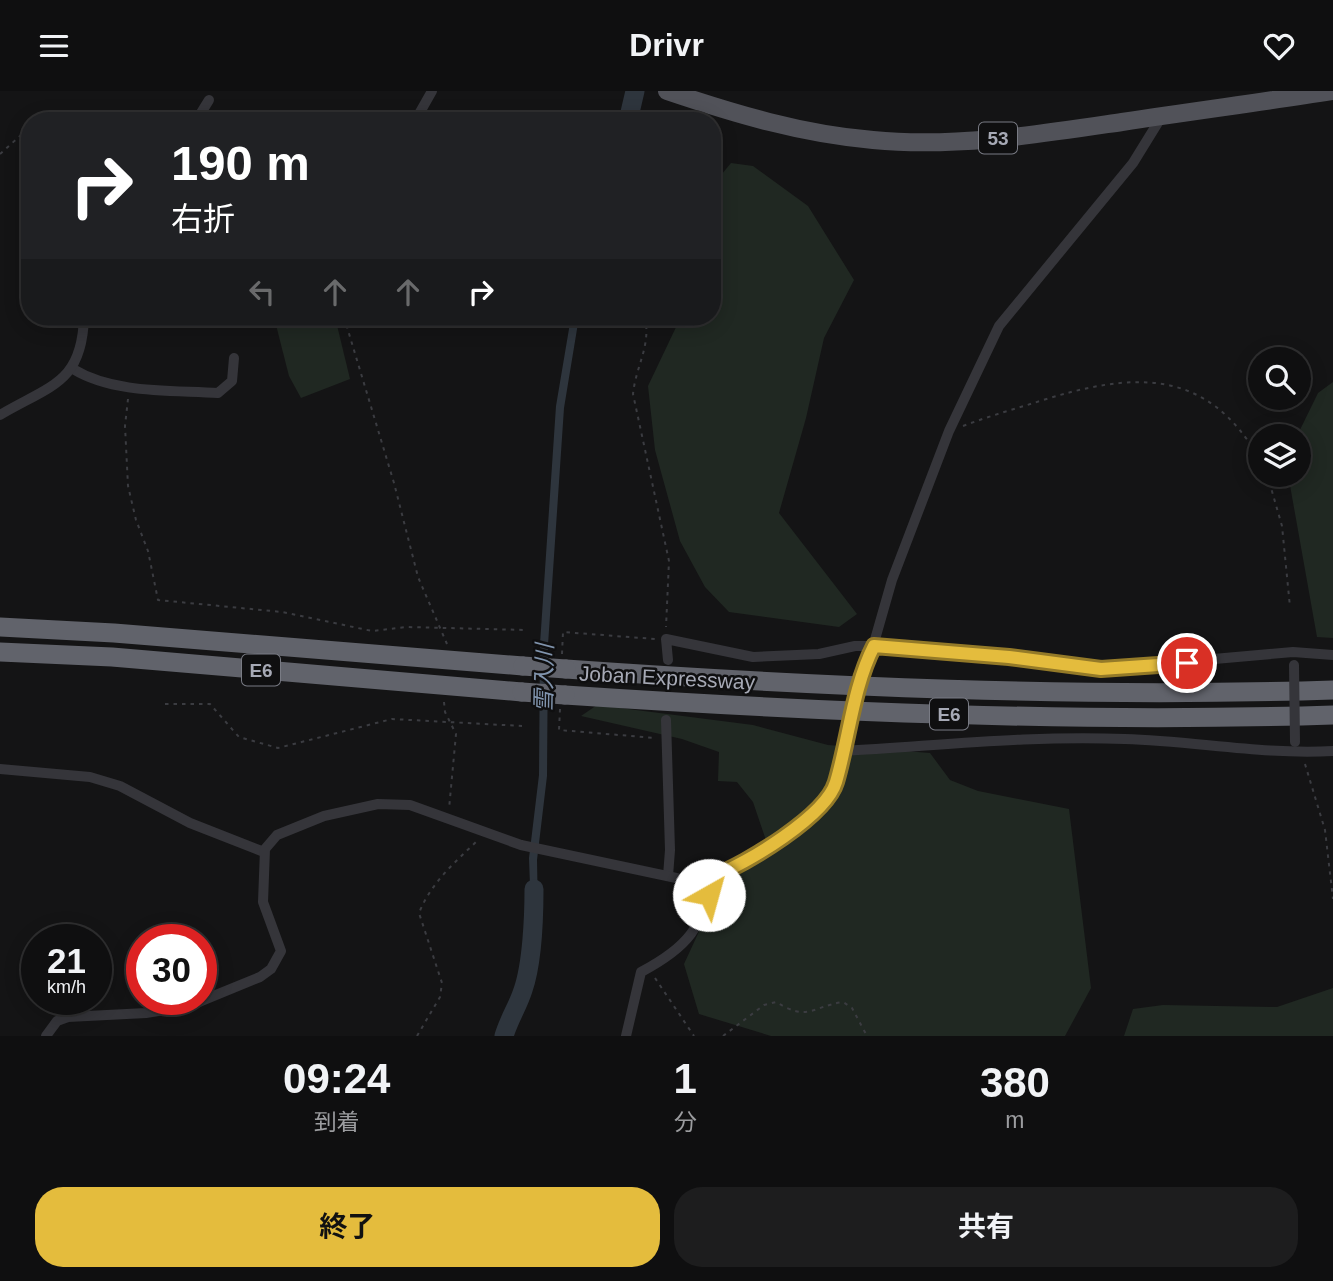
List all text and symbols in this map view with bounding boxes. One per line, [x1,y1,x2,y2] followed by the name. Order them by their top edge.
[35,27,73,65] icon: menu
[629,27,704,63] text: Drivr
[1260,27,1298,65] icon: heart
[979,123,1017,153] road number: 53
[171,136,310,190] text: 190 m
[56,140,147,231] icon: right
[171,201,235,237] text: 右折
[243,273,281,311] icon: left
[316,273,354,311] icon: ahead
[389,273,427,311] icon: ahead
[462,273,500,311] icon: right
[1248,347,1311,487] map controls
[1248,347,1311,410] button: search
[1248,424,1311,487] button: layers
[1157,633,1217,693] pin
[530,640,558,713] water label: 雪入川
[1168,644,1206,682] icon: arrive
[242,655,280,685] road number: E6
[578,661,756,694] street label: Joban Expressway
[930,699,968,729] road number: E6
[672,858,746,932] position arrow
[126,924,217,1015] speed limit sign: 30
[47,941,86,980] text: 21
[47,977,86,997] text: km/h
[283,1055,390,1102] text: 09:24
[673,1055,697,1102] text: 1
[980,1059,1050,1106] text: 380
[1005,1107,1025,1133] text: m
[314,1109,360,1135] text: 到着
[674,1109,697,1135] text: 分
[35,1187,660,1267] button: 終了
[674,1187,1298,1267] button: 共有

